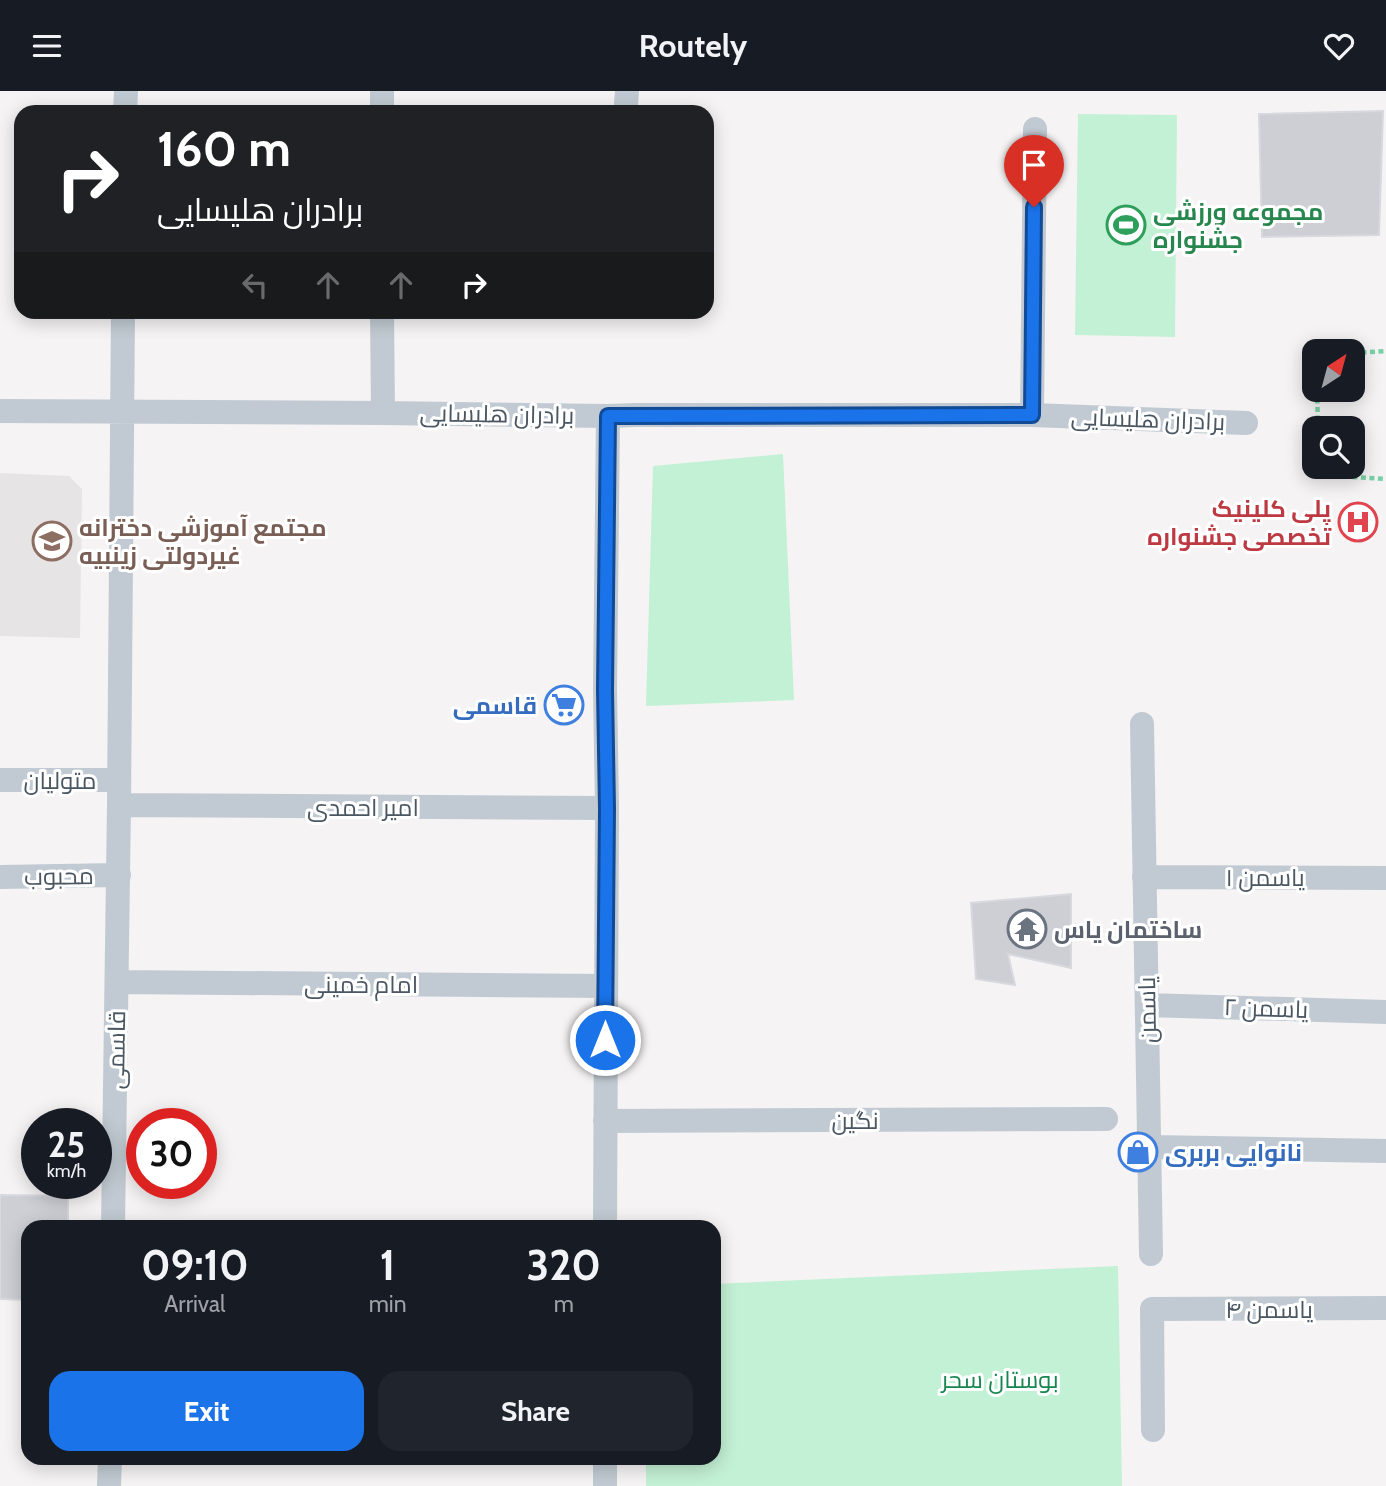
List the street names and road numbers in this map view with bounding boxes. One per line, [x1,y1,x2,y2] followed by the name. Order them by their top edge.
[419,398,575,430] street label: برادران هلیسایی
[1070,402,1226,436] street label: برادران هلیسایی
[23,766,97,795] street label: متولیان
[307,793,419,822] street label: امیر احمدی
[24,861,94,891] street label: محبوب
[1225,863,1305,892] street label: یاسمن ۱
[304,970,418,1001] street label: امام خمینی
[1132,976,1162,1043] street label: یاسمن
[1223,992,1309,1024] street label: یاسمن ۲
[101,1010,131,1090] street label: قاسمی
[831,1106,879,1135] street label: نگین
[1225,1295,1313,1324] street label: یاسمن ۴

